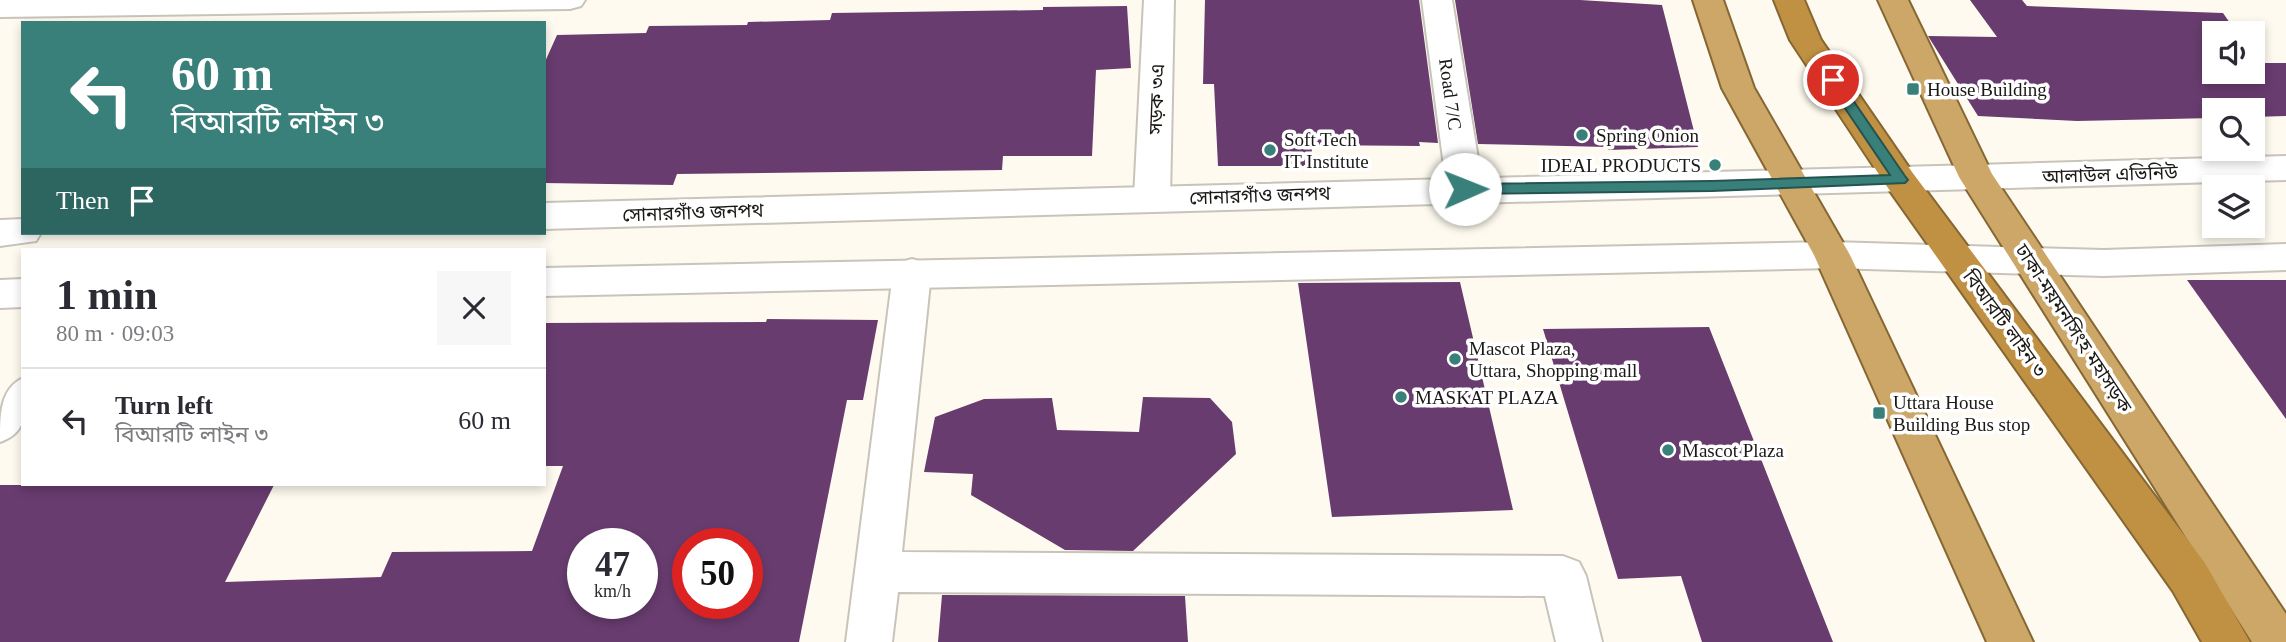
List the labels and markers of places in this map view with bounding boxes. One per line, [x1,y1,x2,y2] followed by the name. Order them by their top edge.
[1803,50,1863,110] pin
[1927,79,2047,100] place label: House Building
[1905,81,1921,97] marker: House Building
[1596,125,1699,146] place label: Spring Onion
[1574,127,1590,143] marker: Spring Onion
[1284,129,1369,172] place label: Soft Tech IT Institute
[1262,142,1278,158] marker: Soft Tech IT Institute
[1541,155,1701,176] place label: IDEAL PRODUCTS
[1707,157,1723,173] marker: IDEAL PRODUCTS
[1469,338,1637,381] place label: Mascot Plaza, Uttara, Shopping mall
[1447,351,1463,367] marker: Mascot Plaza, Uttara, Shopping mall
[1415,387,1559,408] place label: MASKAT PLAZA
[1393,389,1409,405] marker: MASKAT PLAZA
[1893,392,2030,435] place label: Uttara House Building Bus stop
[1871,405,1887,421] marker: Uttara House Building Bus stop
[1682,440,1784,461] place label: Mascot Plaza
[1660,442,1676,458] marker: Mascot Plaza

